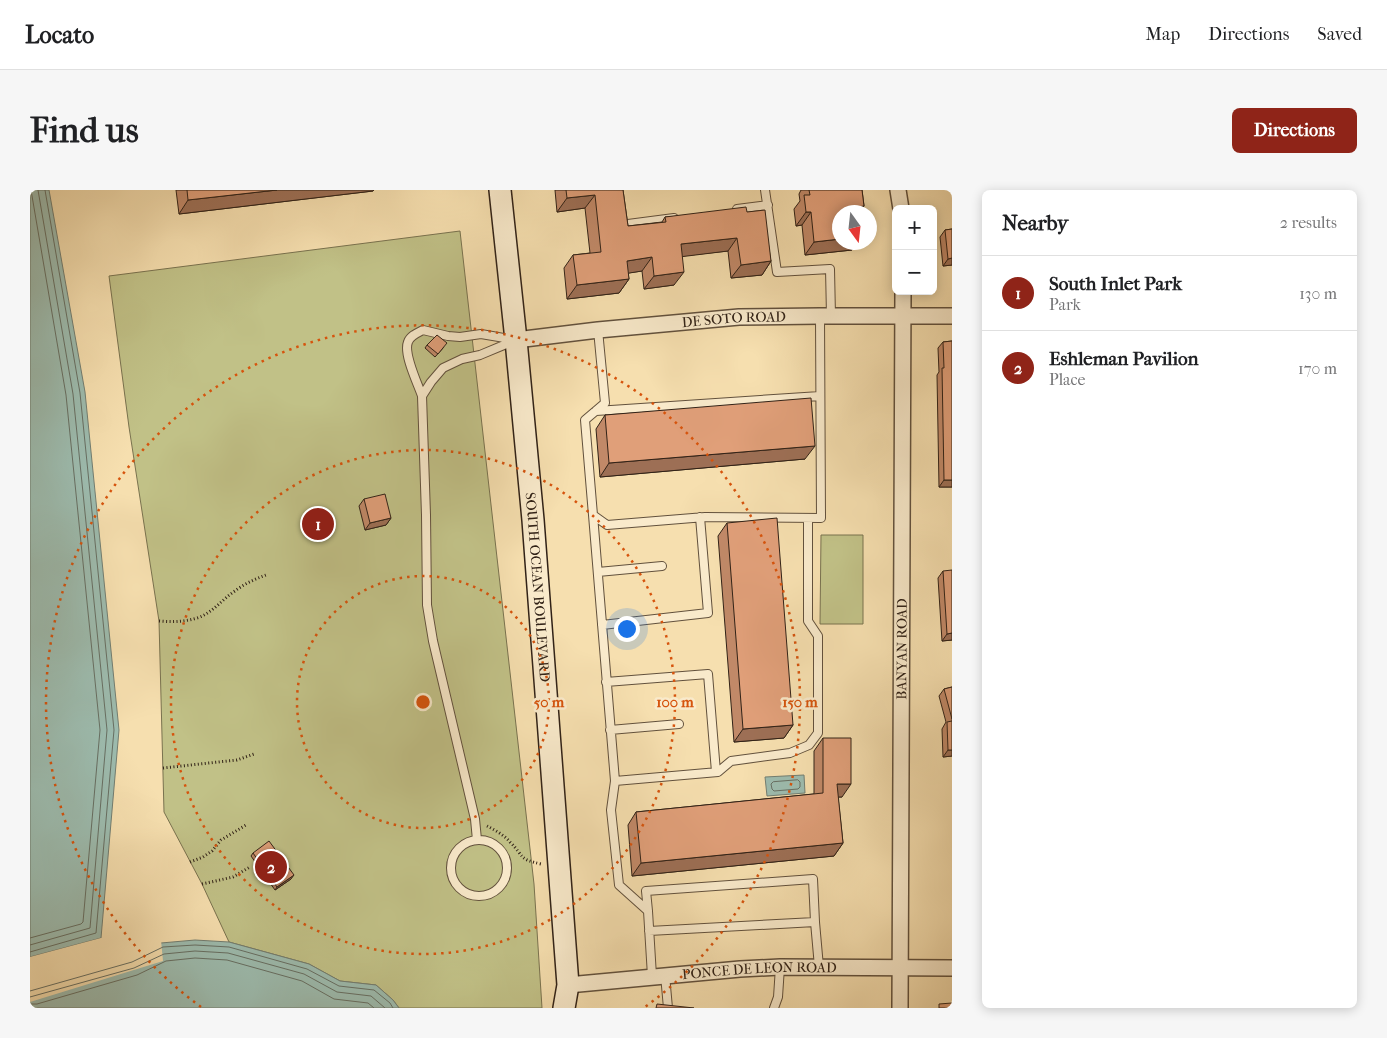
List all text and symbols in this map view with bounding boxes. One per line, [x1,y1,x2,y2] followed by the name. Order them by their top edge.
[25,21,94,49] text: Locato
[1146,24,1180,45] text: Map
[1208,24,1289,45] text: Directions
[1317,24,1362,45] text: Saved
[1232,108,1357,153] button: Directions
[30,110,139,151] text: Find us
[832,205,877,250] north arrow
[892,205,937,295] map controls
[892,205,937,250] button: +
[1002,211,1068,235] text: Nearby
[1280,213,1337,232] text: 2 results
[892,250,937,295] button: −
[1049,273,1182,295] text: South Inlet Park
[1015,284,1021,303] text: 1
[1299,284,1337,303] text: 130 m
[1049,295,1081,314] text: Park
[681,308,786,331] street label: DE SOTO ROAD
[1049,348,1199,370] text: Eshleman Pavilion
[1014,359,1022,378] text: 2
[1298,359,1337,378] text: 170 m
[1049,370,1085,389] text: Place
[521,492,553,683] street label: SOUTH OCEAN BOULEVARD
[302,505,334,543] pin: 1
[893,598,911,700] street label: BANYAN ROAD
[614,616,640,642] your location
[414,693,432,711] centre of rings
[534,693,565,711] text: 50 m
[656,693,694,711] text: 100 m
[782,693,818,711] text: 150 m
[255,848,287,886] pin: 2
[681,959,837,983] street label: PONCE DE LEON ROAD

